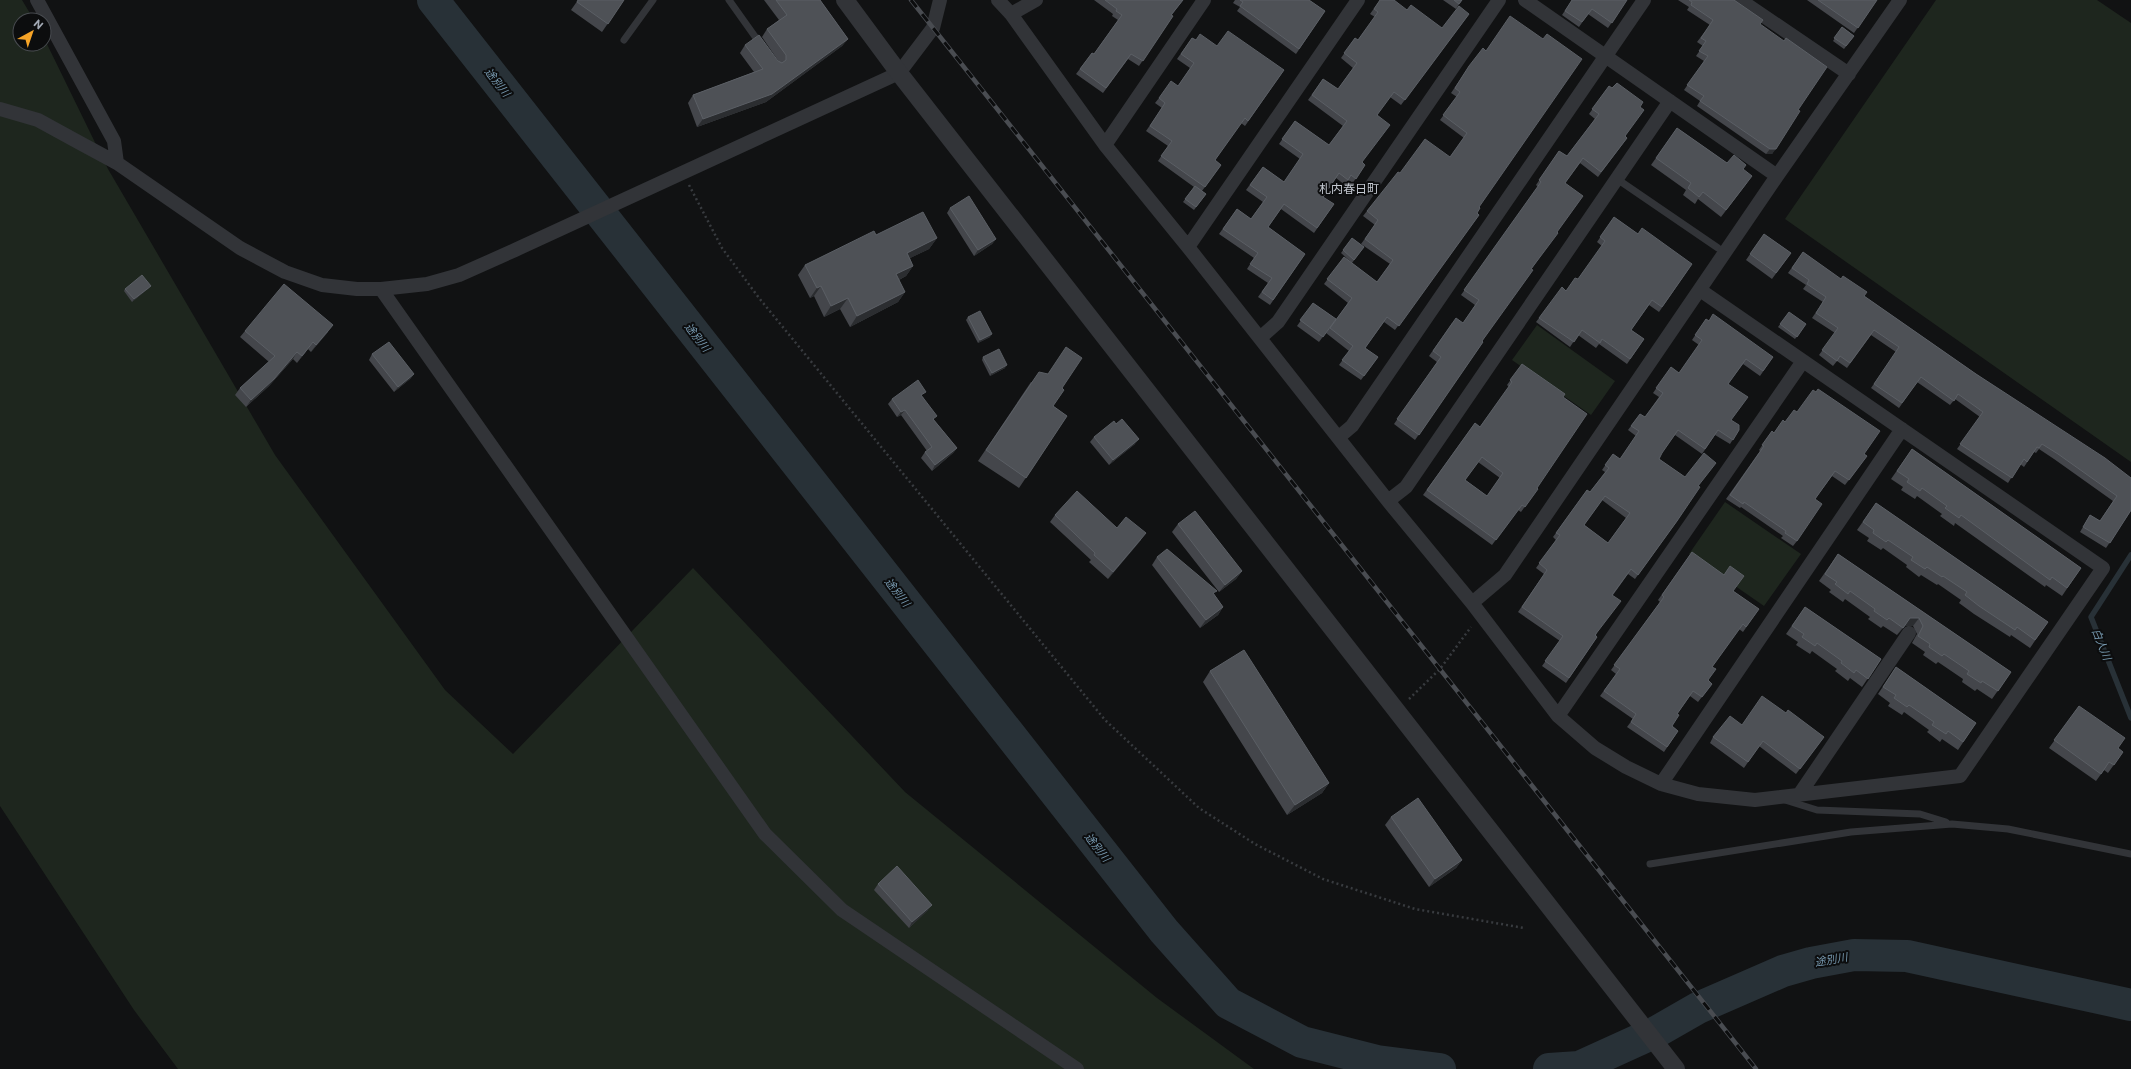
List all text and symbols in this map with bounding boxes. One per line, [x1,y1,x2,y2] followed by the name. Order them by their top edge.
[12,12,52,52] north arrow
[31,16,46,32] text: N
[483,65,514,100] water label: 途別川
[1319,181,1379,195] district label: 札内春日町
[683,320,714,355] water label: 途別川
[883,575,914,610] water label: 途別川
[2090,626,2115,663] water label: 白人川
[1083,830,1114,865] water label: 途別川
[1814,950,1849,968] water label: 途別川

